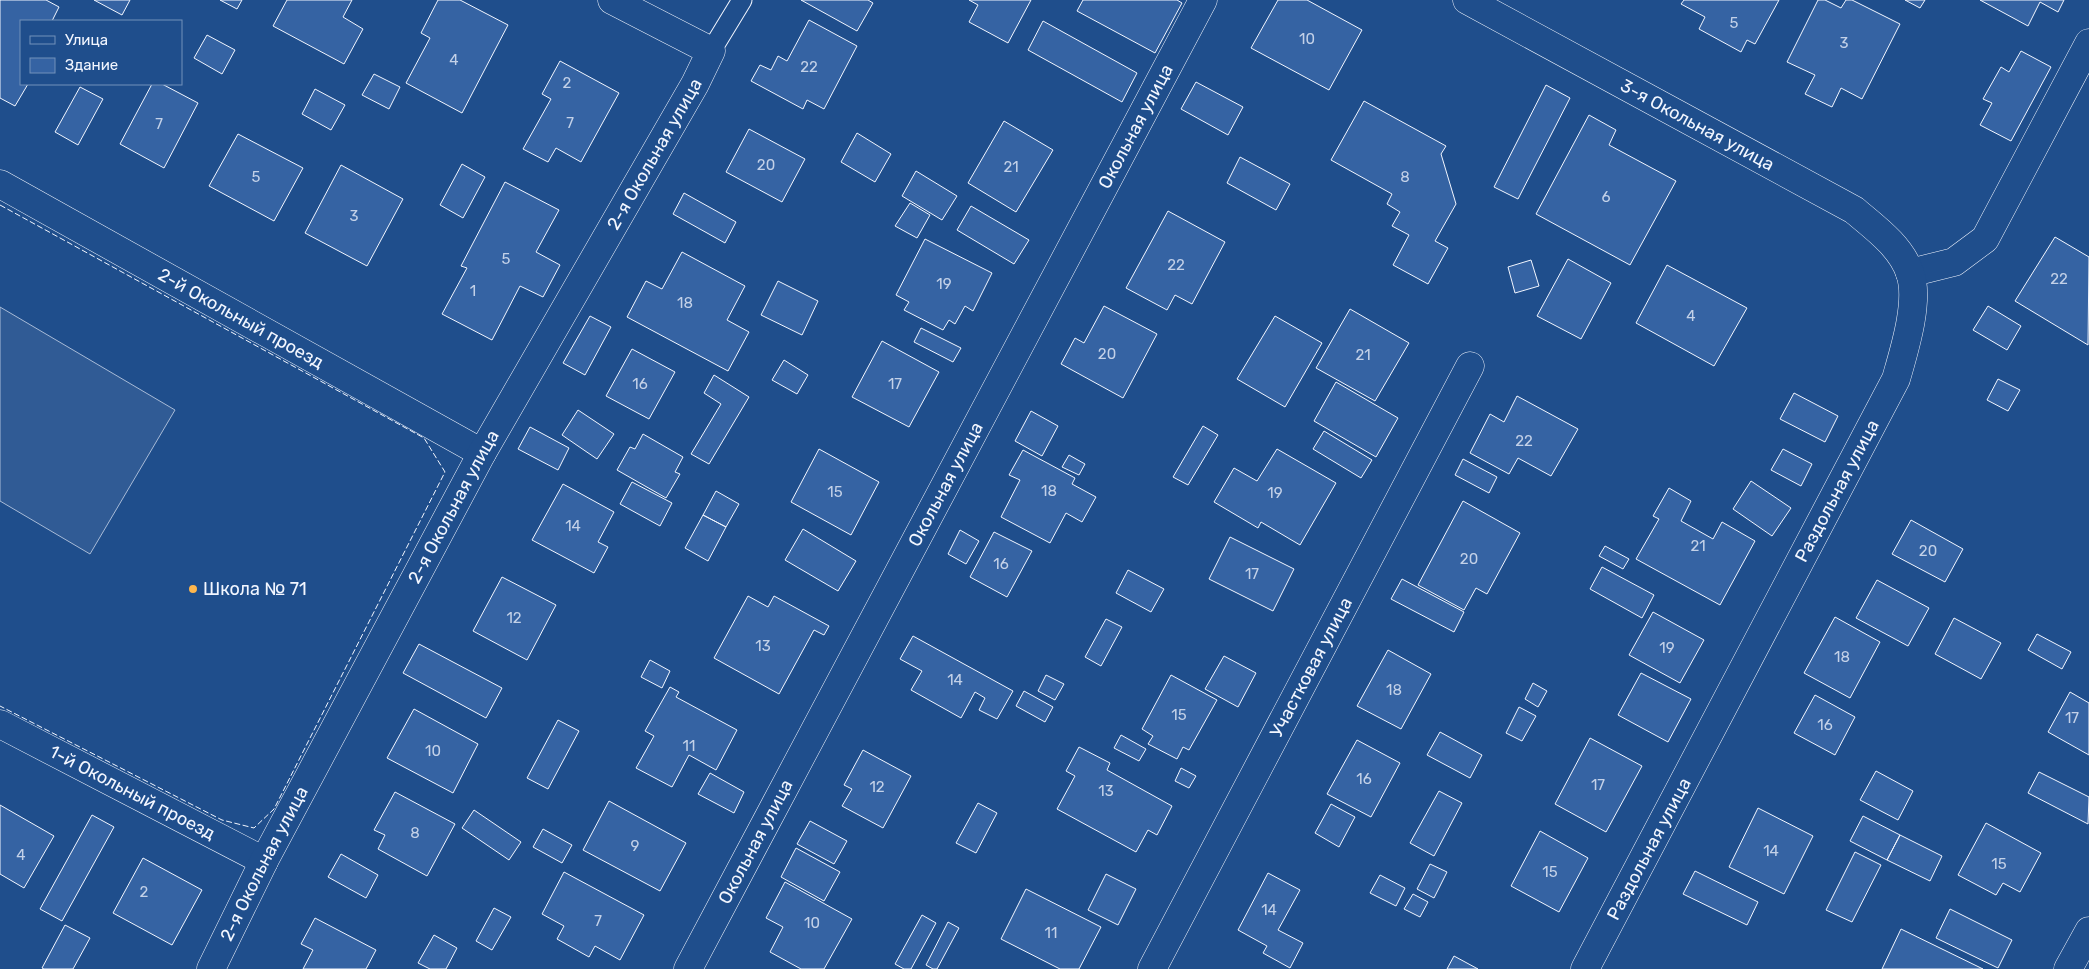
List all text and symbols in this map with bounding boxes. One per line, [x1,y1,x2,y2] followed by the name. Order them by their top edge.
[1730,14,1739,32] house number: 5
[20,20,182,85] legend
[1299,30,1315,48] house number: 10
[65,31,108,49] text: Улица
[1839,34,1849,52] house number: 3
[449,51,459,69] house number: 4
[65,56,118,74] text: Здание
[800,58,818,76] house number: 22
[1094,60,1178,193] street label: Окольная улица
[563,74,572,92] house number: 2
[1617,74,1778,176] street label: 3-я Окольная улица
[602,75,707,234] street label: 2-я Окольная улица
[566,114,574,132] house number: 7
[155,115,163,133] house number: 7
[757,156,775,174] house number: 20
[1003,158,1019,176] house number: 21
[252,168,261,186] house number: 5
[1400,168,1410,186] house number: 8
[1601,188,1611,206] house number: 6
[349,207,359,225] house number: 3
[502,250,511,268] house number: 5
[1167,256,1185,274] house number: 22
[154,264,328,374] street label: 2-й Окольный проезд
[2050,270,2068,288] house number: 22
[936,275,952,293] house number: 19
[470,282,476,300] house number: 1
[677,294,693,312] house number: 18
[1686,307,1696,325] house number: 4
[1098,345,1116,363] house number: 20
[1355,346,1371,364] house number: 21
[632,375,648,393] house number: 16
[888,375,902,393] house number: 17
[1790,416,1884,566] street label: Раздольная улица
[904,418,988,550] street label: Окольная улица
[403,426,504,587] street label: 2-я Окольная улица
[1515,432,1533,450] house number: 22
[1041,482,1057,500] house number: 18
[827,483,843,501] house number: 15
[1267,484,1283,502] house number: 19
[565,517,581,535] house number: 14
[1690,537,1706,555] house number: 21
[1919,542,1937,560] house number: 20
[1460,550,1478,568] house number: 20
[993,555,1009,573] house number: 16
[1245,565,1259,583] house number: 17
[203,578,307,600] place label: Школа № 71
[187,583,199,595] marker: Школа № 71
[1265,594,1357,741] street label: Участковая улица
[506,609,522,627] house number: 12
[755,637,771,655] house number: 13
[1659,639,1675,657] house number: 19
[1834,648,1850,666] house number: 18
[947,671,963,689] house number: 14
[1386,681,1402,699] house number: 18
[1171,706,1187,724] house number: 15
[2065,709,2079,727] house number: 17
[1817,716,1833,734] house number: 16
[683,737,695,755] house number: 11
[46,741,219,845] street label: 1-й Окольный проезд
[425,742,441,760] house number: 10
[1356,770,1372,788] house number: 16
[1602,774,1696,924] street label: Раздольная улица
[713,776,798,908] street label: Окольная улица
[1591,776,1605,794] house number: 17
[869,778,885,796] house number: 12
[215,782,313,945] street label: 2-я Окольная улица
[1098,782,1114,800] house number: 13
[410,824,420,842] house number: 8
[631,837,640,855] house number: 9
[1763,842,1779,860] house number: 14
[16,846,26,864] house number: 4
[1991,855,2007,873] house number: 15
[1542,863,1558,881] house number: 15
[140,883,149,901] house number: 2
[1261,901,1277,919] house number: 14
[594,912,602,930] house number: 7
[804,914,820,932] house number: 10
[1045,924,1057,942] house number: 11

